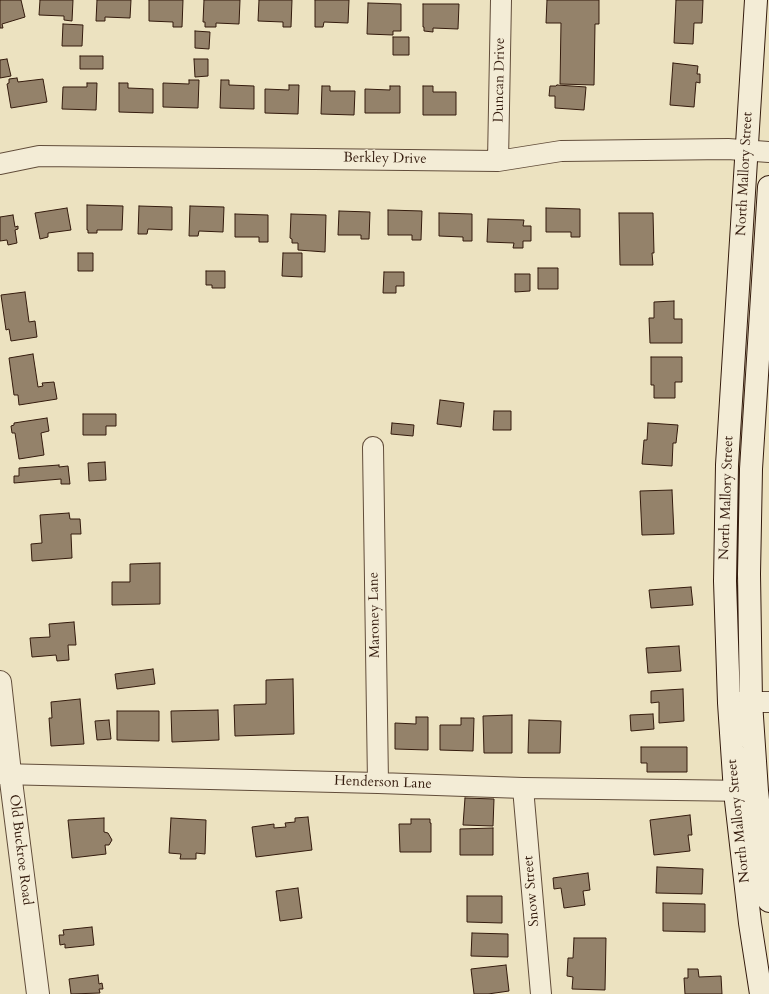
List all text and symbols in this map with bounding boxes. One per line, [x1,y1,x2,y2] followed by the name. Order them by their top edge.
[491,37,509,123] street label: Duncan Drive
[733,111,757,237] street label: North Mallory Street
[343,150,427,168] street label: Berkley Drive
[716,436,738,560] street label: North Mallory Street
[366,572,384,658] street label: Maroney Lane
[724,758,754,884] street label: North Mallory Street
[334,773,432,793] street label: Henderson Lane
[5,794,35,906] street label: Old Buckroe Road
[521,855,543,927] street label: Snow Street

